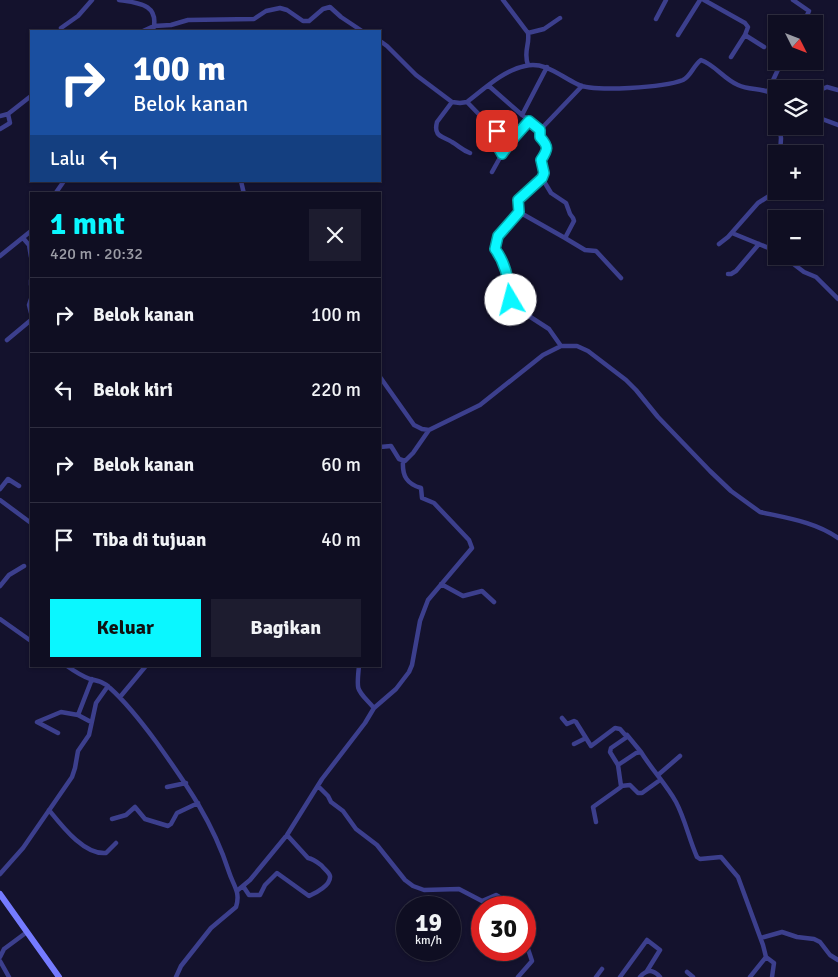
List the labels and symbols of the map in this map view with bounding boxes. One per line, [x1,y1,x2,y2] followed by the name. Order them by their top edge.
[768,15,822,70] north arrow
[476,110,518,152] pin
[484,273,536,325] position arrow
[471,896,536,961] speed limit sign: 30

